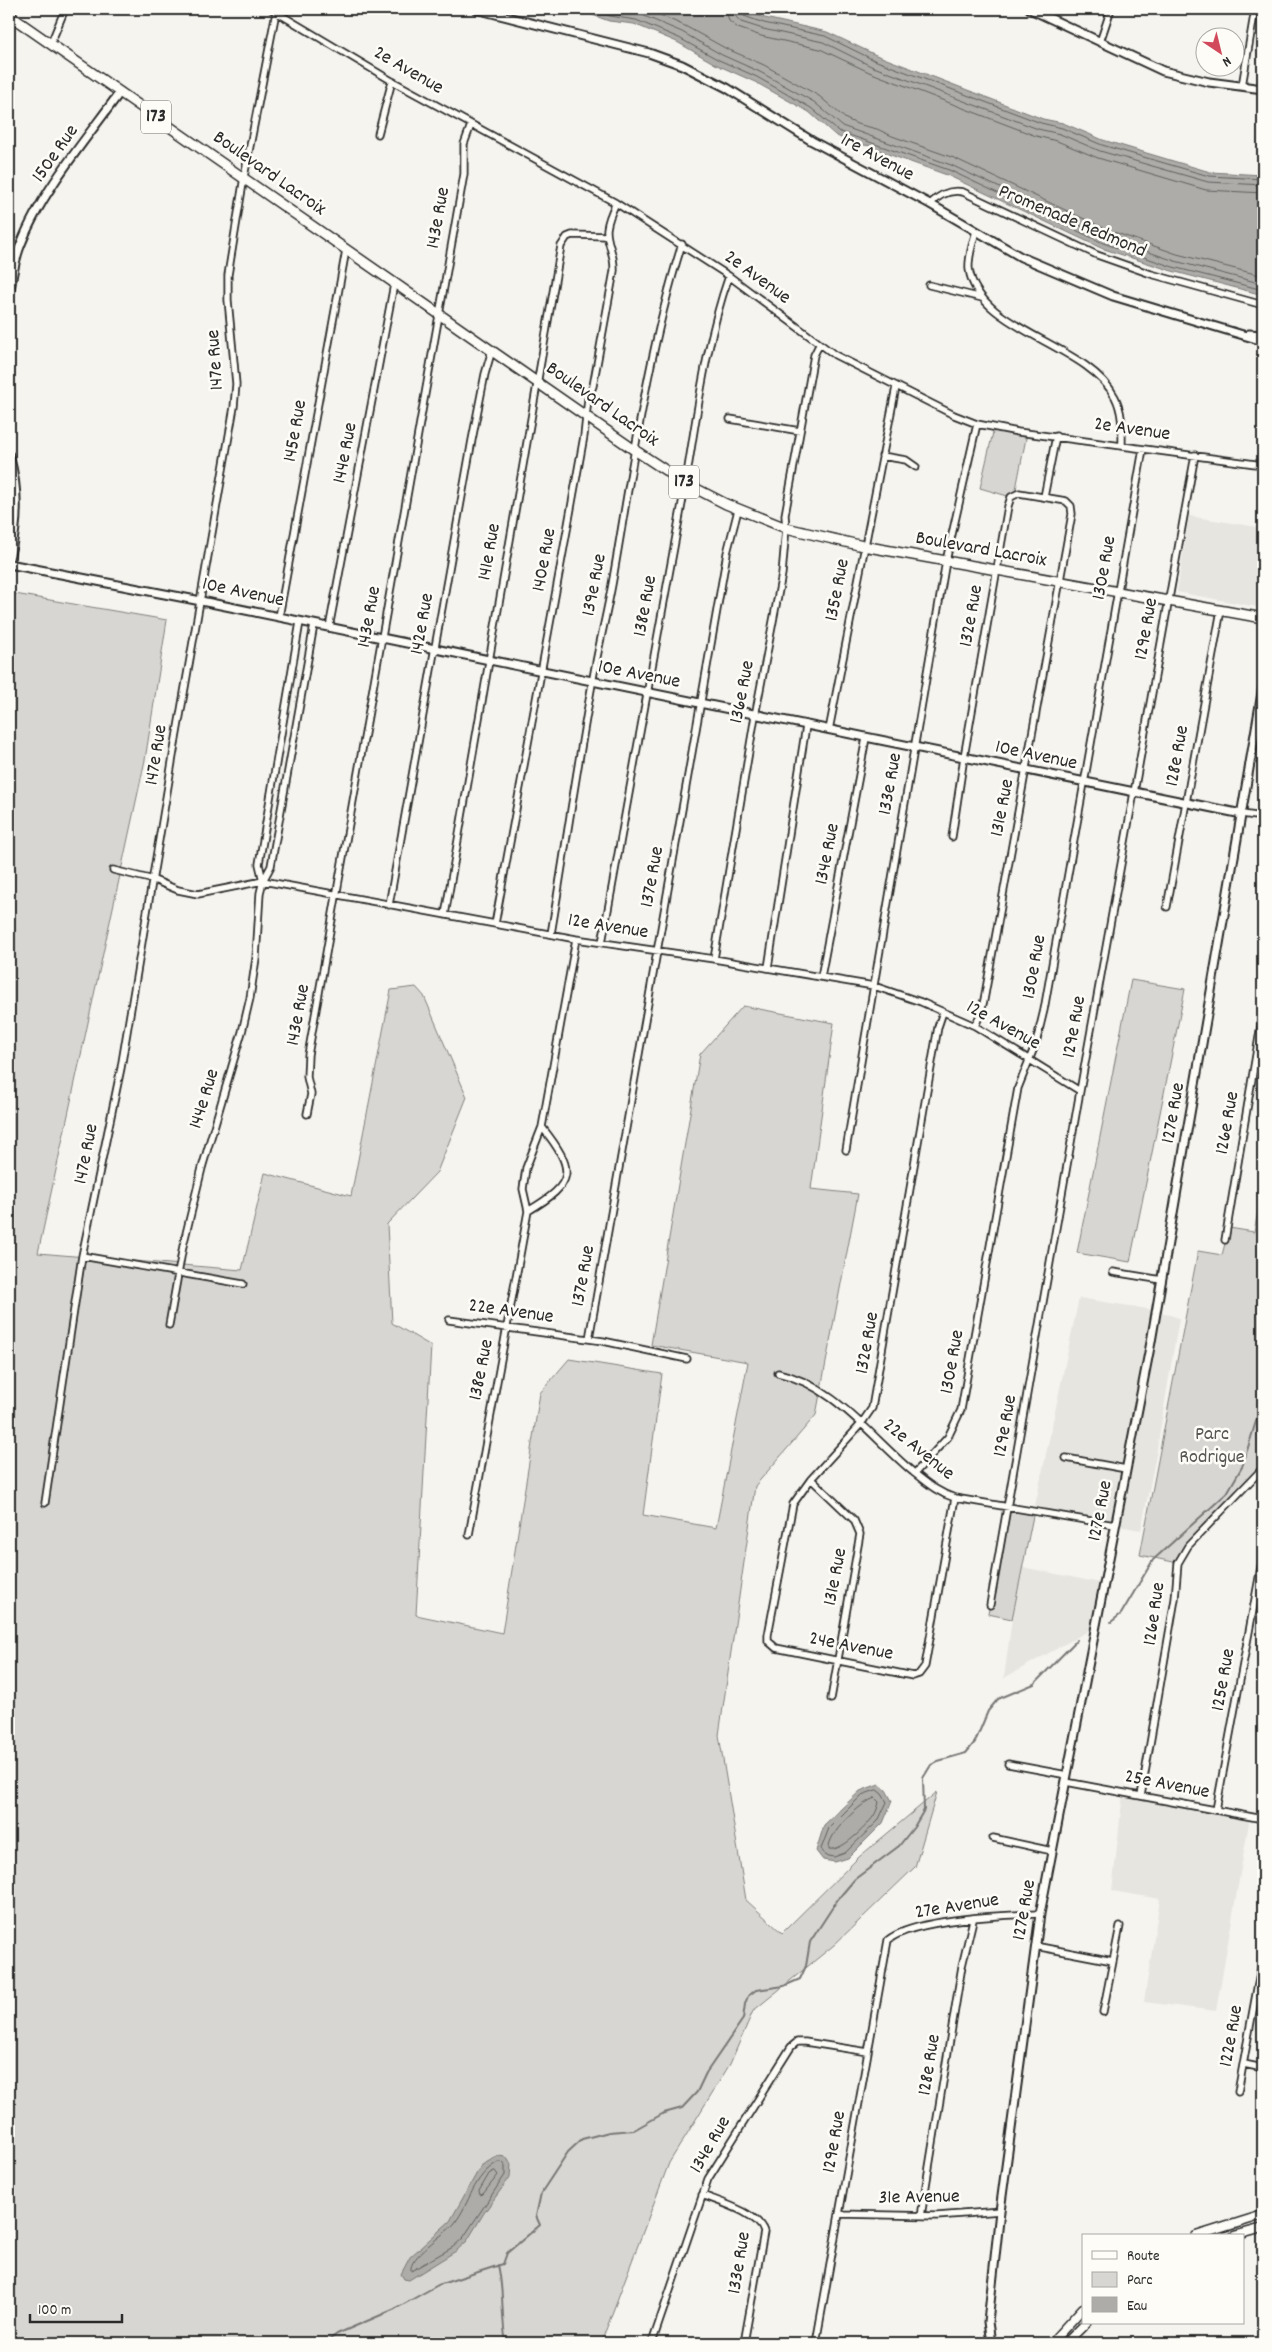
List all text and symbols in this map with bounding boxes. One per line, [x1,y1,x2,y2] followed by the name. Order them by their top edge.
[1194,28,1244,78] north arrow
[368,40,448,102] street label: 2e Avenue
[1218,51,1235,71] text: N
[141,100,171,134] road number: 173
[26,119,86,189] street label: 150e Rue
[207,124,332,224] street label: Boulevard Lacroix
[835,127,919,189] street label: 1re Avenue
[994,178,1150,266] street label: Promenade Redmond
[420,185,458,251] street label: 143e Rue
[718,244,796,312] street label: 2e Avenue
[200,328,232,391] street label: 147e Rue
[540,355,665,455] street label: Boulevard Lacroix
[277,398,315,464] street label: 145e Rue
[1092,411,1172,449] street label: 2e Avenue
[326,420,366,486] street label: 144e Rue
[669,466,699,498] road number: 173
[471,521,509,583] street label: 141e Rue
[913,525,1049,575] street label: Boulevard Lacroix
[526,526,564,594] street label: 140e Rue
[1086,534,1124,602] street label: 130e Rue
[575,551,615,619] street label: 139e Rue
[818,556,858,624] street label: 135e Rue
[199,571,287,615] street label: 10e Avenue
[627,573,665,639] street label: 138e Rue
[953,583,991,649] street label: 132e Rue
[351,584,389,650] street label: 143e Rue
[404,591,442,657] street label: 142e Rue
[1128,595,1166,662] street label: 129e Rue
[595,653,683,697] street label: 10e Avenue
[723,658,763,726] street label: 136e Rue
[138,723,176,787] street label: 147e Rue
[1159,723,1197,789] street label: 128e Rue
[992,734,1080,778] street label: 10e Avenue
[872,751,910,817] street label: 133e Rue
[984,777,1022,839] street label: 131e Rue
[808,821,848,887] street label: 134e Rue
[634,844,672,910] street label: 137e Rue
[566,907,650,947] street label: 12e Avenue
[1016,933,1054,1001] street label: 130e Rue
[280,982,318,1048] street label: 143e Rue
[1056,993,1094,1060] street label: 129e Rue
[961,994,1045,1058] street label: 12e Avenue
[183,1065,227,1133] street label: 144e Rue
[1155,1080,1193,1146] street label: 127e Rue
[1209,1089,1247,1157] street label: 126e Rue
[67,1121,107,1187] street label: 147e Rue
[565,1243,603,1309] street label: 137e Rue
[467,1292,556,1332] street label: 22e Avenue
[849,1310,887,1376] street label: 132e Rue
[934,1328,972,1396] street label: 130e Rue
[462,1337,502,1403] street label: 138e Rue
[987,1392,1025,1459] street label: 129e Rue
[876,1412,960,1488] street label: 22e Avenue
[1179,1421,1245,1472] park label: Parc Rodrigue
[1081,1478,1121,1544] street label: 127e Rue
[817,1546,855,1608] street label: 131e Rue
[1137,1580,1173,1647] street label: 126e Rue
[807,1625,896,1669] street label: 24e Avenue
[1205,1646,1243,1713] street label: 125e Rue
[1122,1763,1212,1807] street label: 25e Avenue
[1006,1877,1044,1943] street label: 127e Rue
[913,1887,1001,1927] street label: 27e Avenue
[1213,2003,1251,2069] street label: 122e Rue
[911,2032,949,2098] street label: 128e Rue
[816,2108,854,2175] street label: 129e Rue
[683,2111,739,2179] street label: 134e Rue
[878,2183,960,2213] street label: 31e Avenue
[721,2230,759,2296] street label: 133e Rue
[1082,2234,1244,2324] legend
[1127,2246,1160,2268] text: Route
[1127,2270,1152,2292] text: Parc
[30,2292,122,2324] scale bar
[1127,2296,1147,2318] text: Eau
[38,2300,71,2322] text: 100 m

